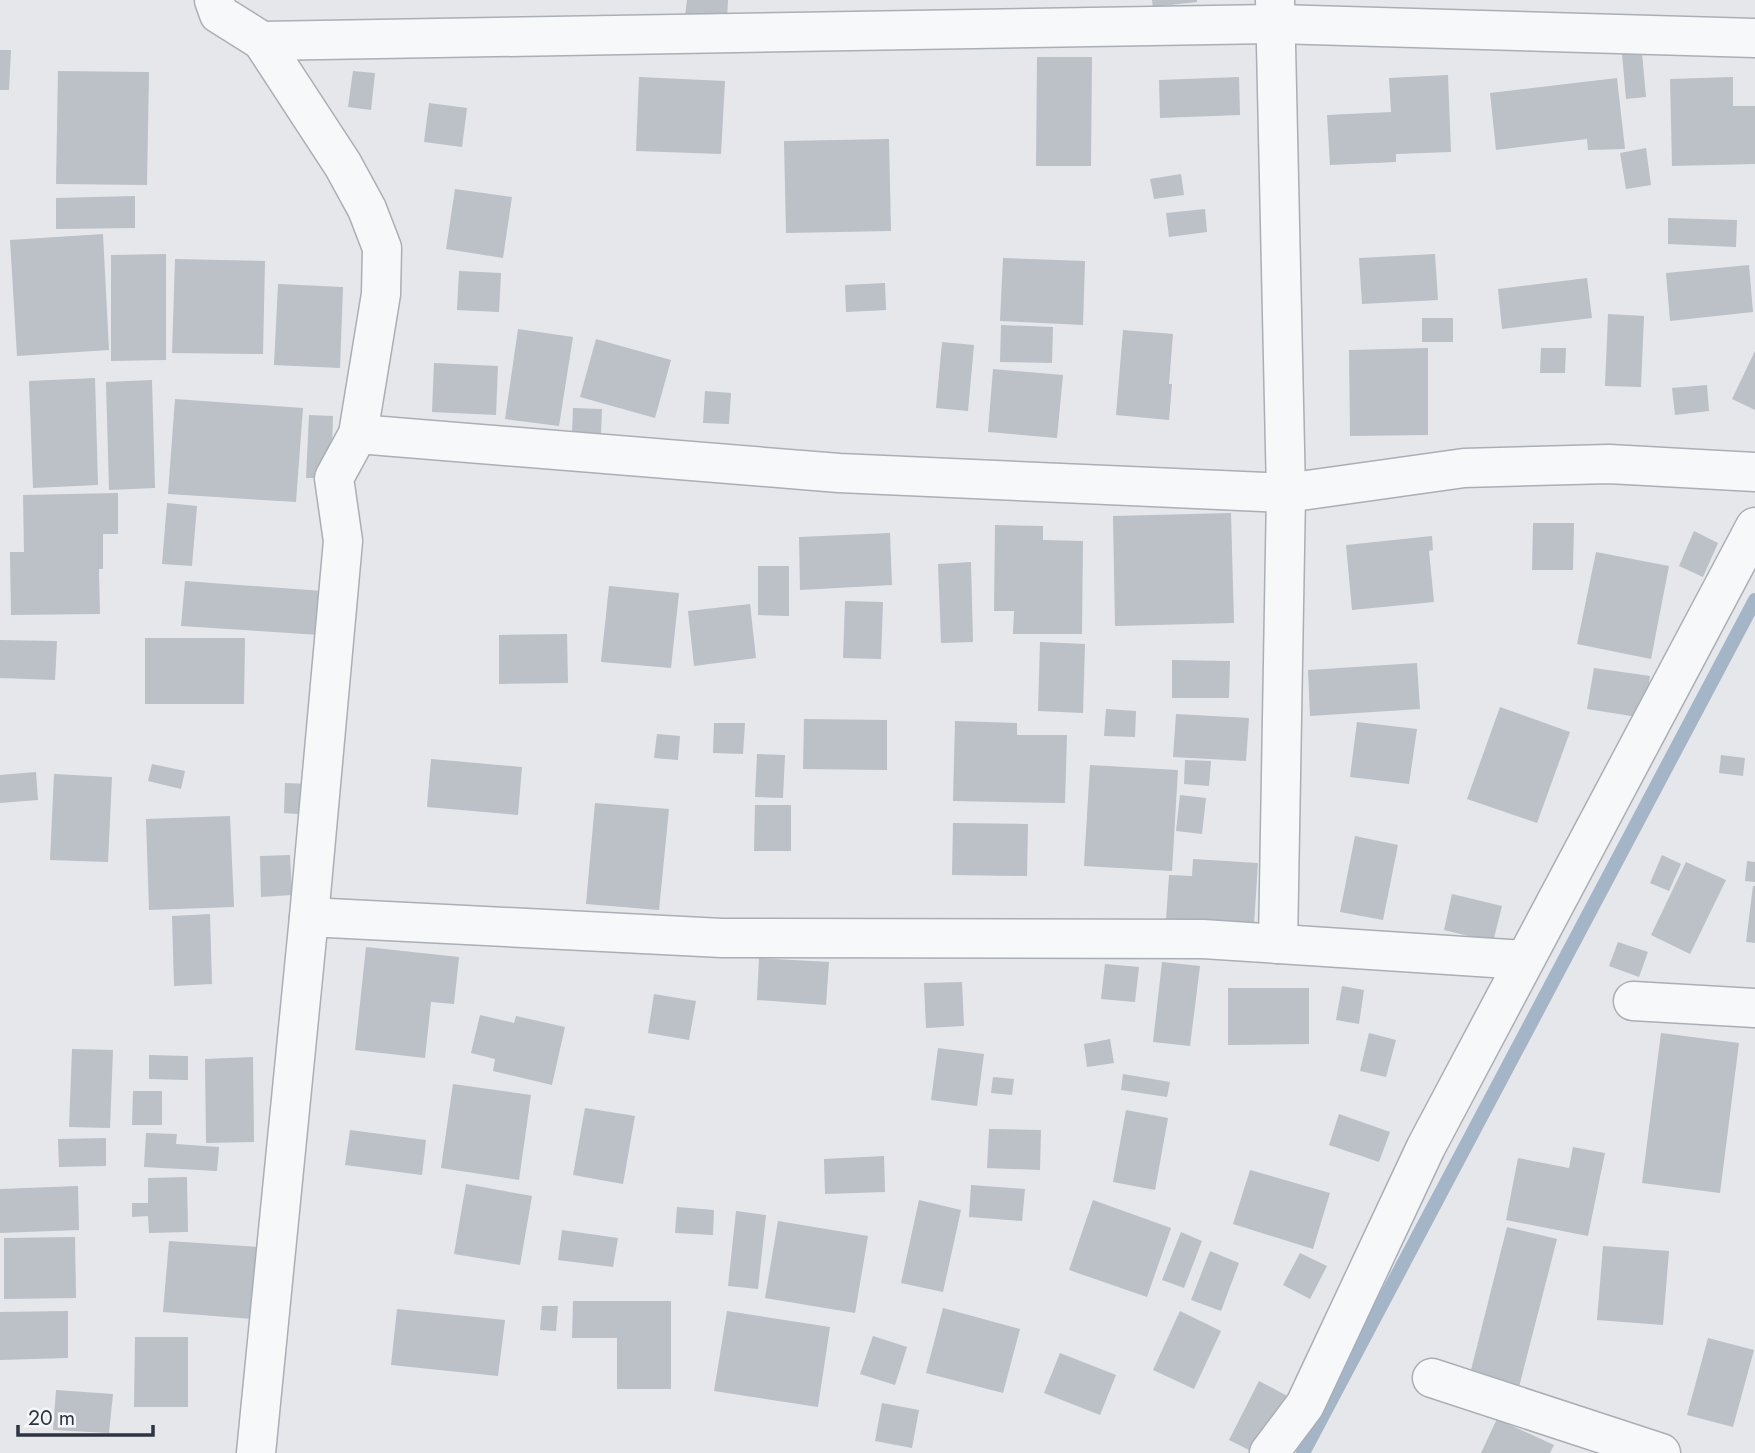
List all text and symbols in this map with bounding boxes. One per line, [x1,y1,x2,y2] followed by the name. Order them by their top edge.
[18,1394,152,1438] scale bar
[28,1403,75,1433] text: 20 m

